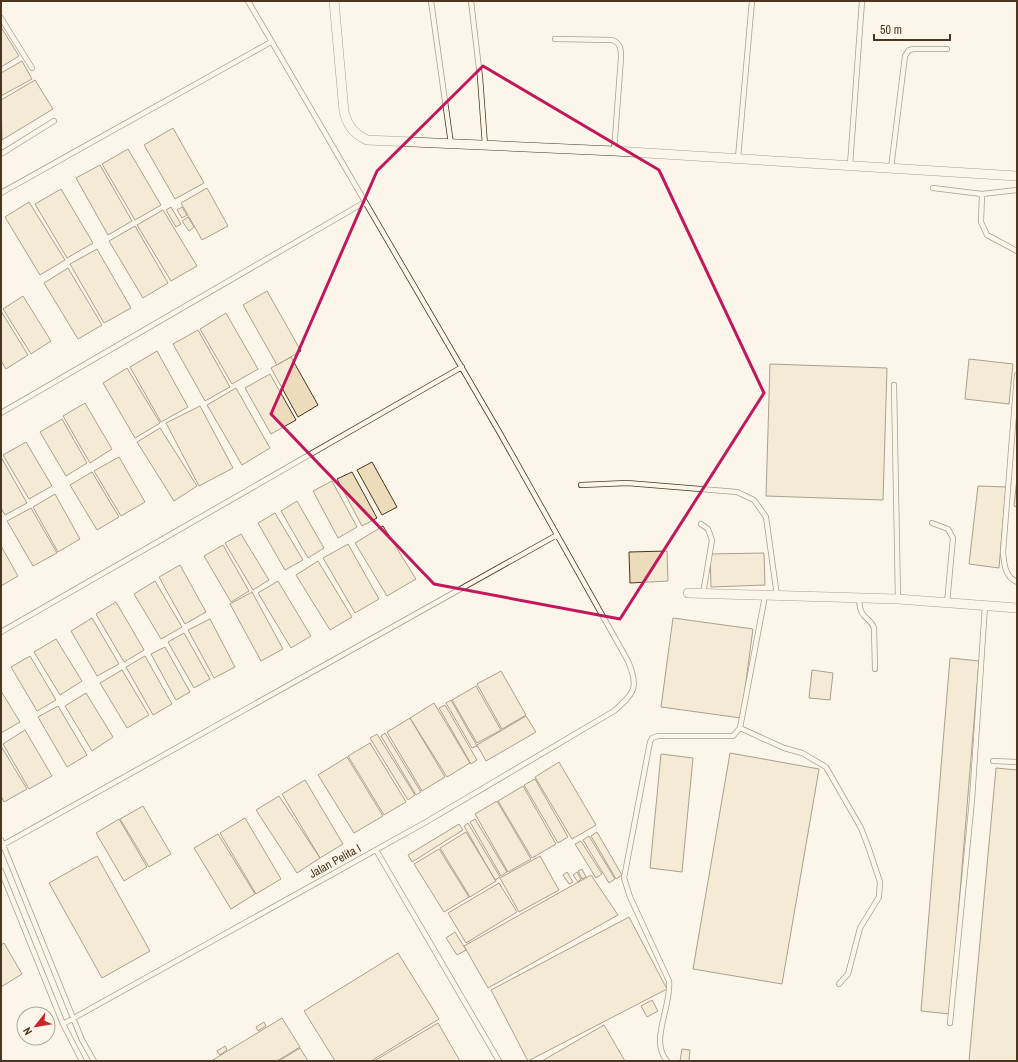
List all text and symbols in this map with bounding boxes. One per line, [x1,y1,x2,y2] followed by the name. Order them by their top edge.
[874,16,950,42] scale bar
[880,22,902,38] text: 50 m
[306,840,364,882] street label: Jalan Pelita I
[16,1006,56,1046] north arrow
[20,1025,35,1038] text: N

